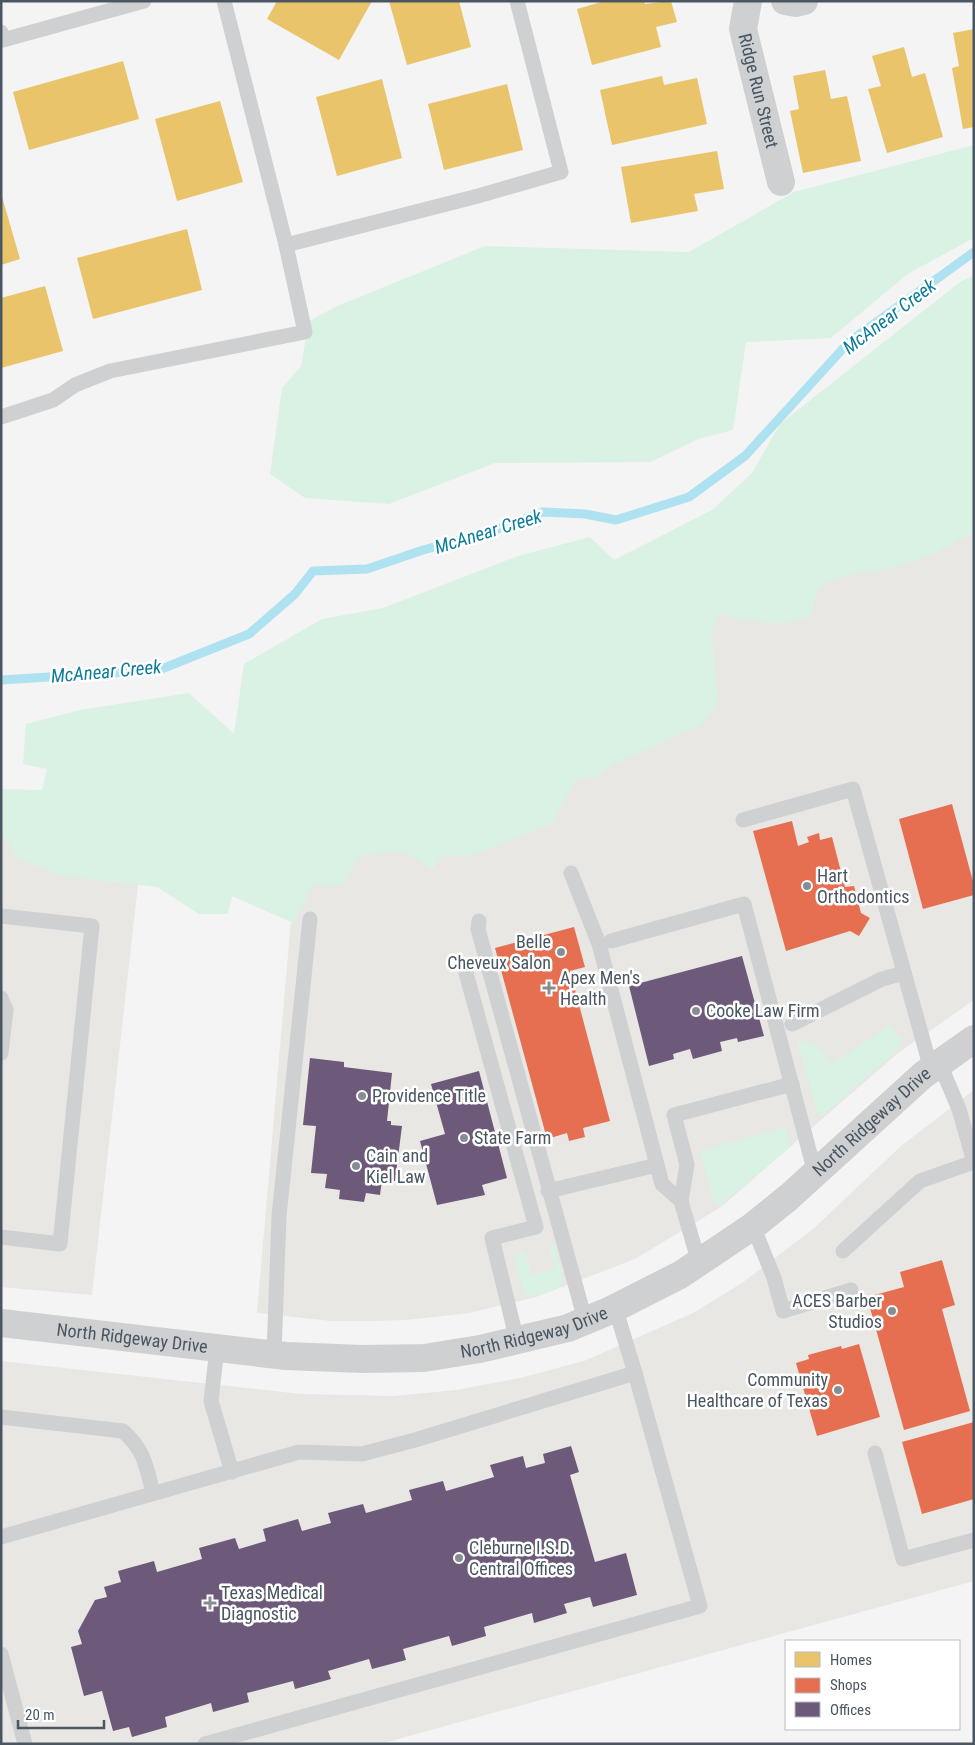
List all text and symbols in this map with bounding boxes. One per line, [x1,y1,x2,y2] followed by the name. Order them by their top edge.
[734,31,783,150] street label: Ridge Run Street
[838,273,941,359] water label: McAnear Creek
[432,504,545,559] water label: McAnear Creek
[50,655,163,688] water label: McAnear Creek
[817,865,909,907] place label: Hart Orthodontics
[801,880,813,892] marker: Hart Orthodontics
[447,931,551,973] place label: Belle Cheveux Salon
[555,946,567,958] marker: Belle Cheveux Salon
[560,967,640,1009] place label: Apex Men's Health
[542,981,556,995] marker: Apex Men's Health
[706,1000,820,1021] place label: Cooke Law Firm
[690,1005,702,1017] marker: Cooke Law Firm
[808,1062,934,1180] street label: North Ridgeway Drive
[372,1085,486,1106] place label: Providence Title
[356,1090,368,1102] marker: Providence Title
[474,1127,551,1148] place label: State Farm
[458,1132,470,1144] marker: State Farm
[366,1145,428,1187] place label: Cain and Kiel Law
[350,1160,362,1172] marker: Cain and Kiel Law
[792,1290,883,1332] place label: ACES Barber Studios
[459,1302,611,1362] street label: North Ridgeway Drive
[886,1305,898,1317] marker: ACES Barber Studios
[55,1319,209,1357] street label: North Ridgeway Drive
[687,1369,829,1411] place label: Community Healthcare of Texas
[832,1384,844,1396] marker: Community Healthcare of Texas
[469,1537,574,1579] place label: Cleburne I.S.D. Central Offices
[453,1552,465,1564] marker: Cleburne I.S.D. Central Offices
[221,1582,323,1624] place label: Texas Medical Diagnostic
[203,1596,217,1610] marker: Texas Medical Diagnostic
[785,1640,960,1730] legend
[830,1651,872,1669] text: Homes
[830,1676,867,1694] text: Shops
[18,1698,104,1730] scale bar
[830,1701,871,1719] text: Offices
[25,1706,55,1724] text: 20 m

